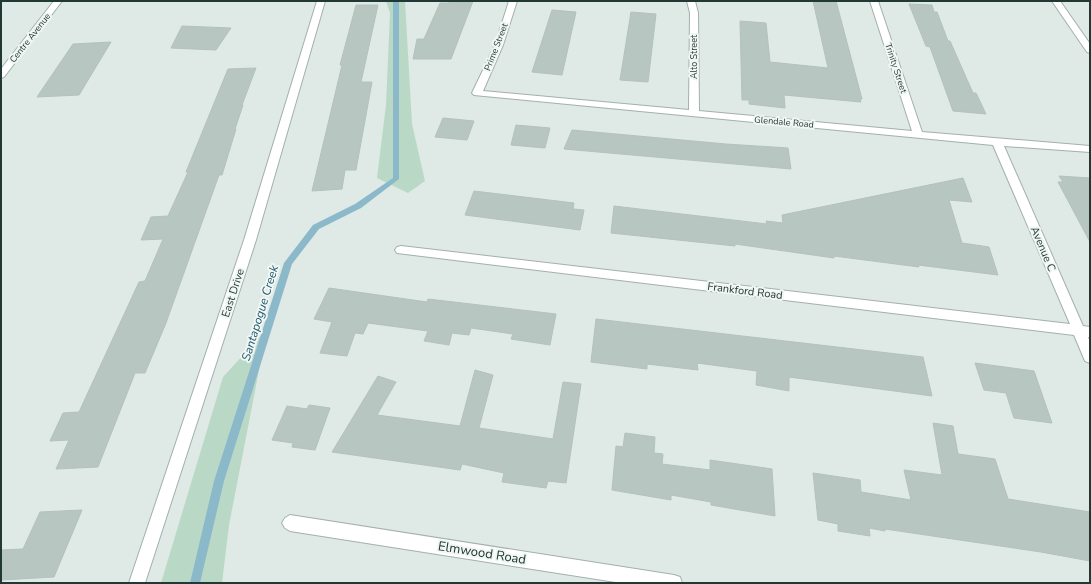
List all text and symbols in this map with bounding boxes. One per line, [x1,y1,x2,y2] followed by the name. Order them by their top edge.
[7,11,53,65] street label: Centre Avenue
[481,21,511,73] street label: Prime Street
[688,34,700,79] street label: Alto Street
[882,41,910,95] street label: Trinity Street
[754,113,814,131] street label: Glendale Road
[1027,224,1059,274] street label: Avenue C
[238,262,282,363] water label: Santapogue Creek
[218,267,248,319] street label: East Drive
[707,279,783,303] street label: Frankford Road
[437,537,527,569] street label: Elmwood Road

